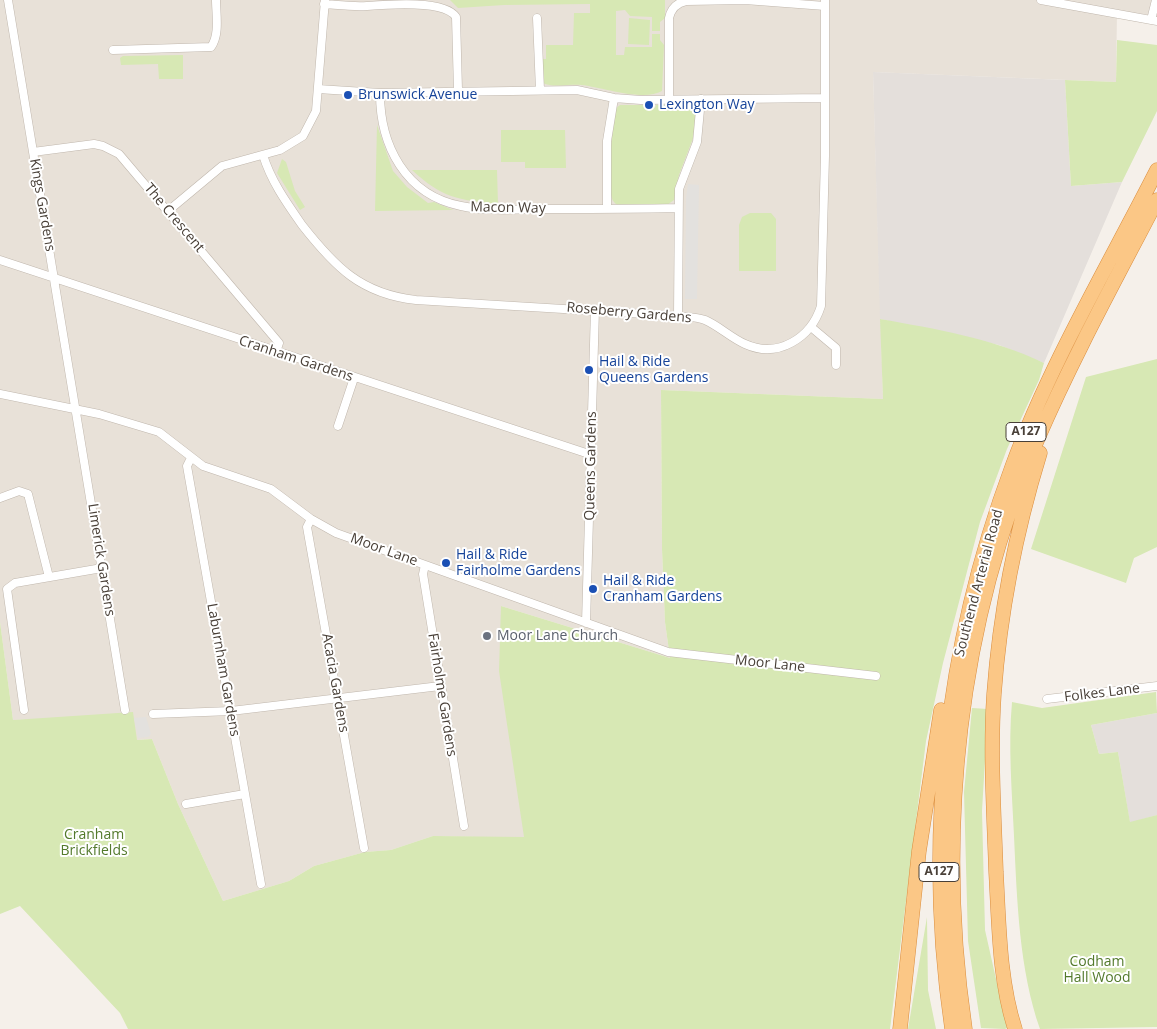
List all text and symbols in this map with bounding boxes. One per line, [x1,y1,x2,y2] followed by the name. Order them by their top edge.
[358,87,477,103] place label: Brunswick Avenue
[342,89,354,101] marker: Brunswick Avenue
[659,97,755,113] place label: Lexington Way
[643,99,655,111] marker: Lexington Way
[26,157,58,253] street label: Kings Gardens
[140,180,208,256] street label: The Crescent
[470,199,546,217] street label: Macon Way
[566,299,692,327] street label: Roseberry Gardens
[237,333,355,385] street label: Cranham Gardens
[599,354,708,387] place label: Hail & Ride Queens Gardens
[583,364,595,376] marker: Hail & Ride Queens Gardens
[582,411,600,521] street label: Queens Gardens
[1006,422,1046,442] road number: A127
[84,502,118,618] street label: Limerick Gardens
[951,507,1007,659] street label: Southend Arterial Road
[348,530,420,570] street label: Moor Lane
[456,547,581,580] place label: Hail & Ride Fairholme Gardens
[440,557,452,569] marker: Hail & Ride Fairholme Gardens
[603,573,722,606] place label: Hail & Ride Cranham Gardens
[587,583,599,595] marker: Hail & Ride Cranham Gardens
[203,602,243,738] street label: Laburnham Gardens
[497,628,618,644] place label: Moor Lane Church
[481,630,493,642] marker: Moor Lane Church
[318,632,352,734] street label: Acacia Gardens
[424,632,460,758] street label: Fairholme Gardens
[734,652,806,676] street label: Moor Lane
[1063,680,1141,706] street label: Folkes Lane
[60,827,128,860] park label: Cranham Brickfields
[919,862,959,882] road number: A127
[1063,954,1131,986] park label: Codham Hall Wood

